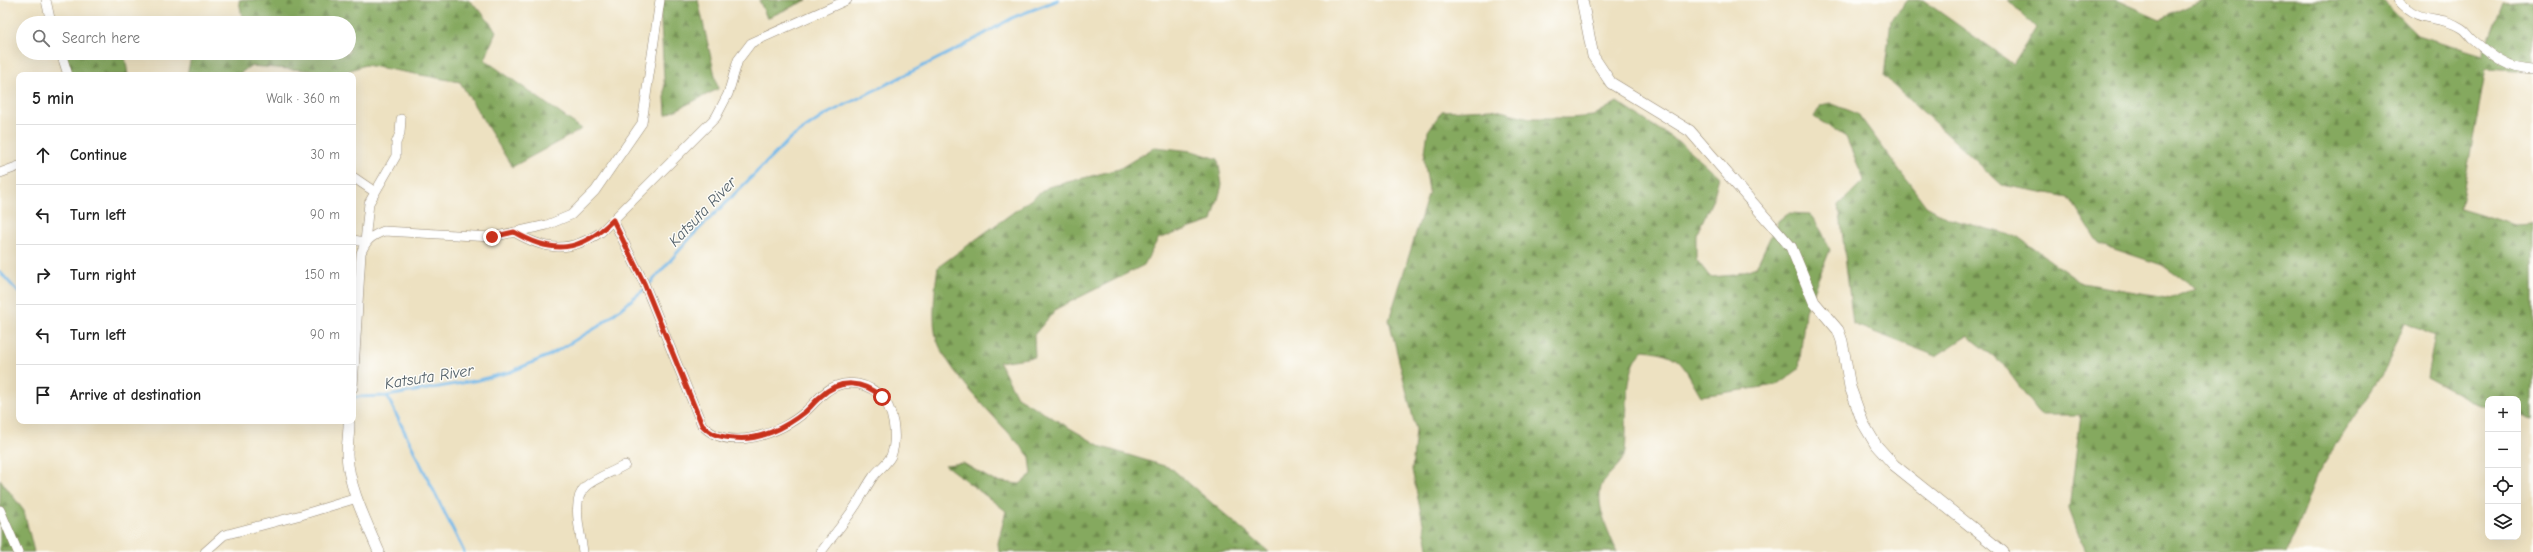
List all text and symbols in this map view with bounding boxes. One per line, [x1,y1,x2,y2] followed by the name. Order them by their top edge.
[16,16,356,60] search box
[30,27,52,49] icon: search
[62,29,140,47] text: Search here
[32,89,74,108] text: 5 min
[266,91,340,106] text: Walk · 360 m
[32,144,54,166] icon: ahead
[70,146,127,164] text: Continue
[310,147,340,162] text: 30 m
[665,173,741,250] water label: Katsuta River
[32,204,54,226] icon: left
[70,206,126,224] text: Turn left
[310,207,340,222] text: 90 m
[483,228,501,246] route end
[32,264,54,286] icon: right
[70,266,136,284] text: Turn right
[305,267,340,282] text: 150 m
[32,324,54,346] icon: left
[70,326,126,344] text: Turn left
[310,327,340,342] text: 90 m
[383,361,476,393] water label: Katsuta River
[32,384,54,406] icon: arrive
[70,386,201,404] text: Arrive at destination
[873,388,891,406] route start
[2485,396,2521,540] map controls
[2485,396,2521,432] button: +
[2485,432,2521,468] button: −
[2485,468,2521,504] button: locate
[2485,504,2521,540] button: layers

